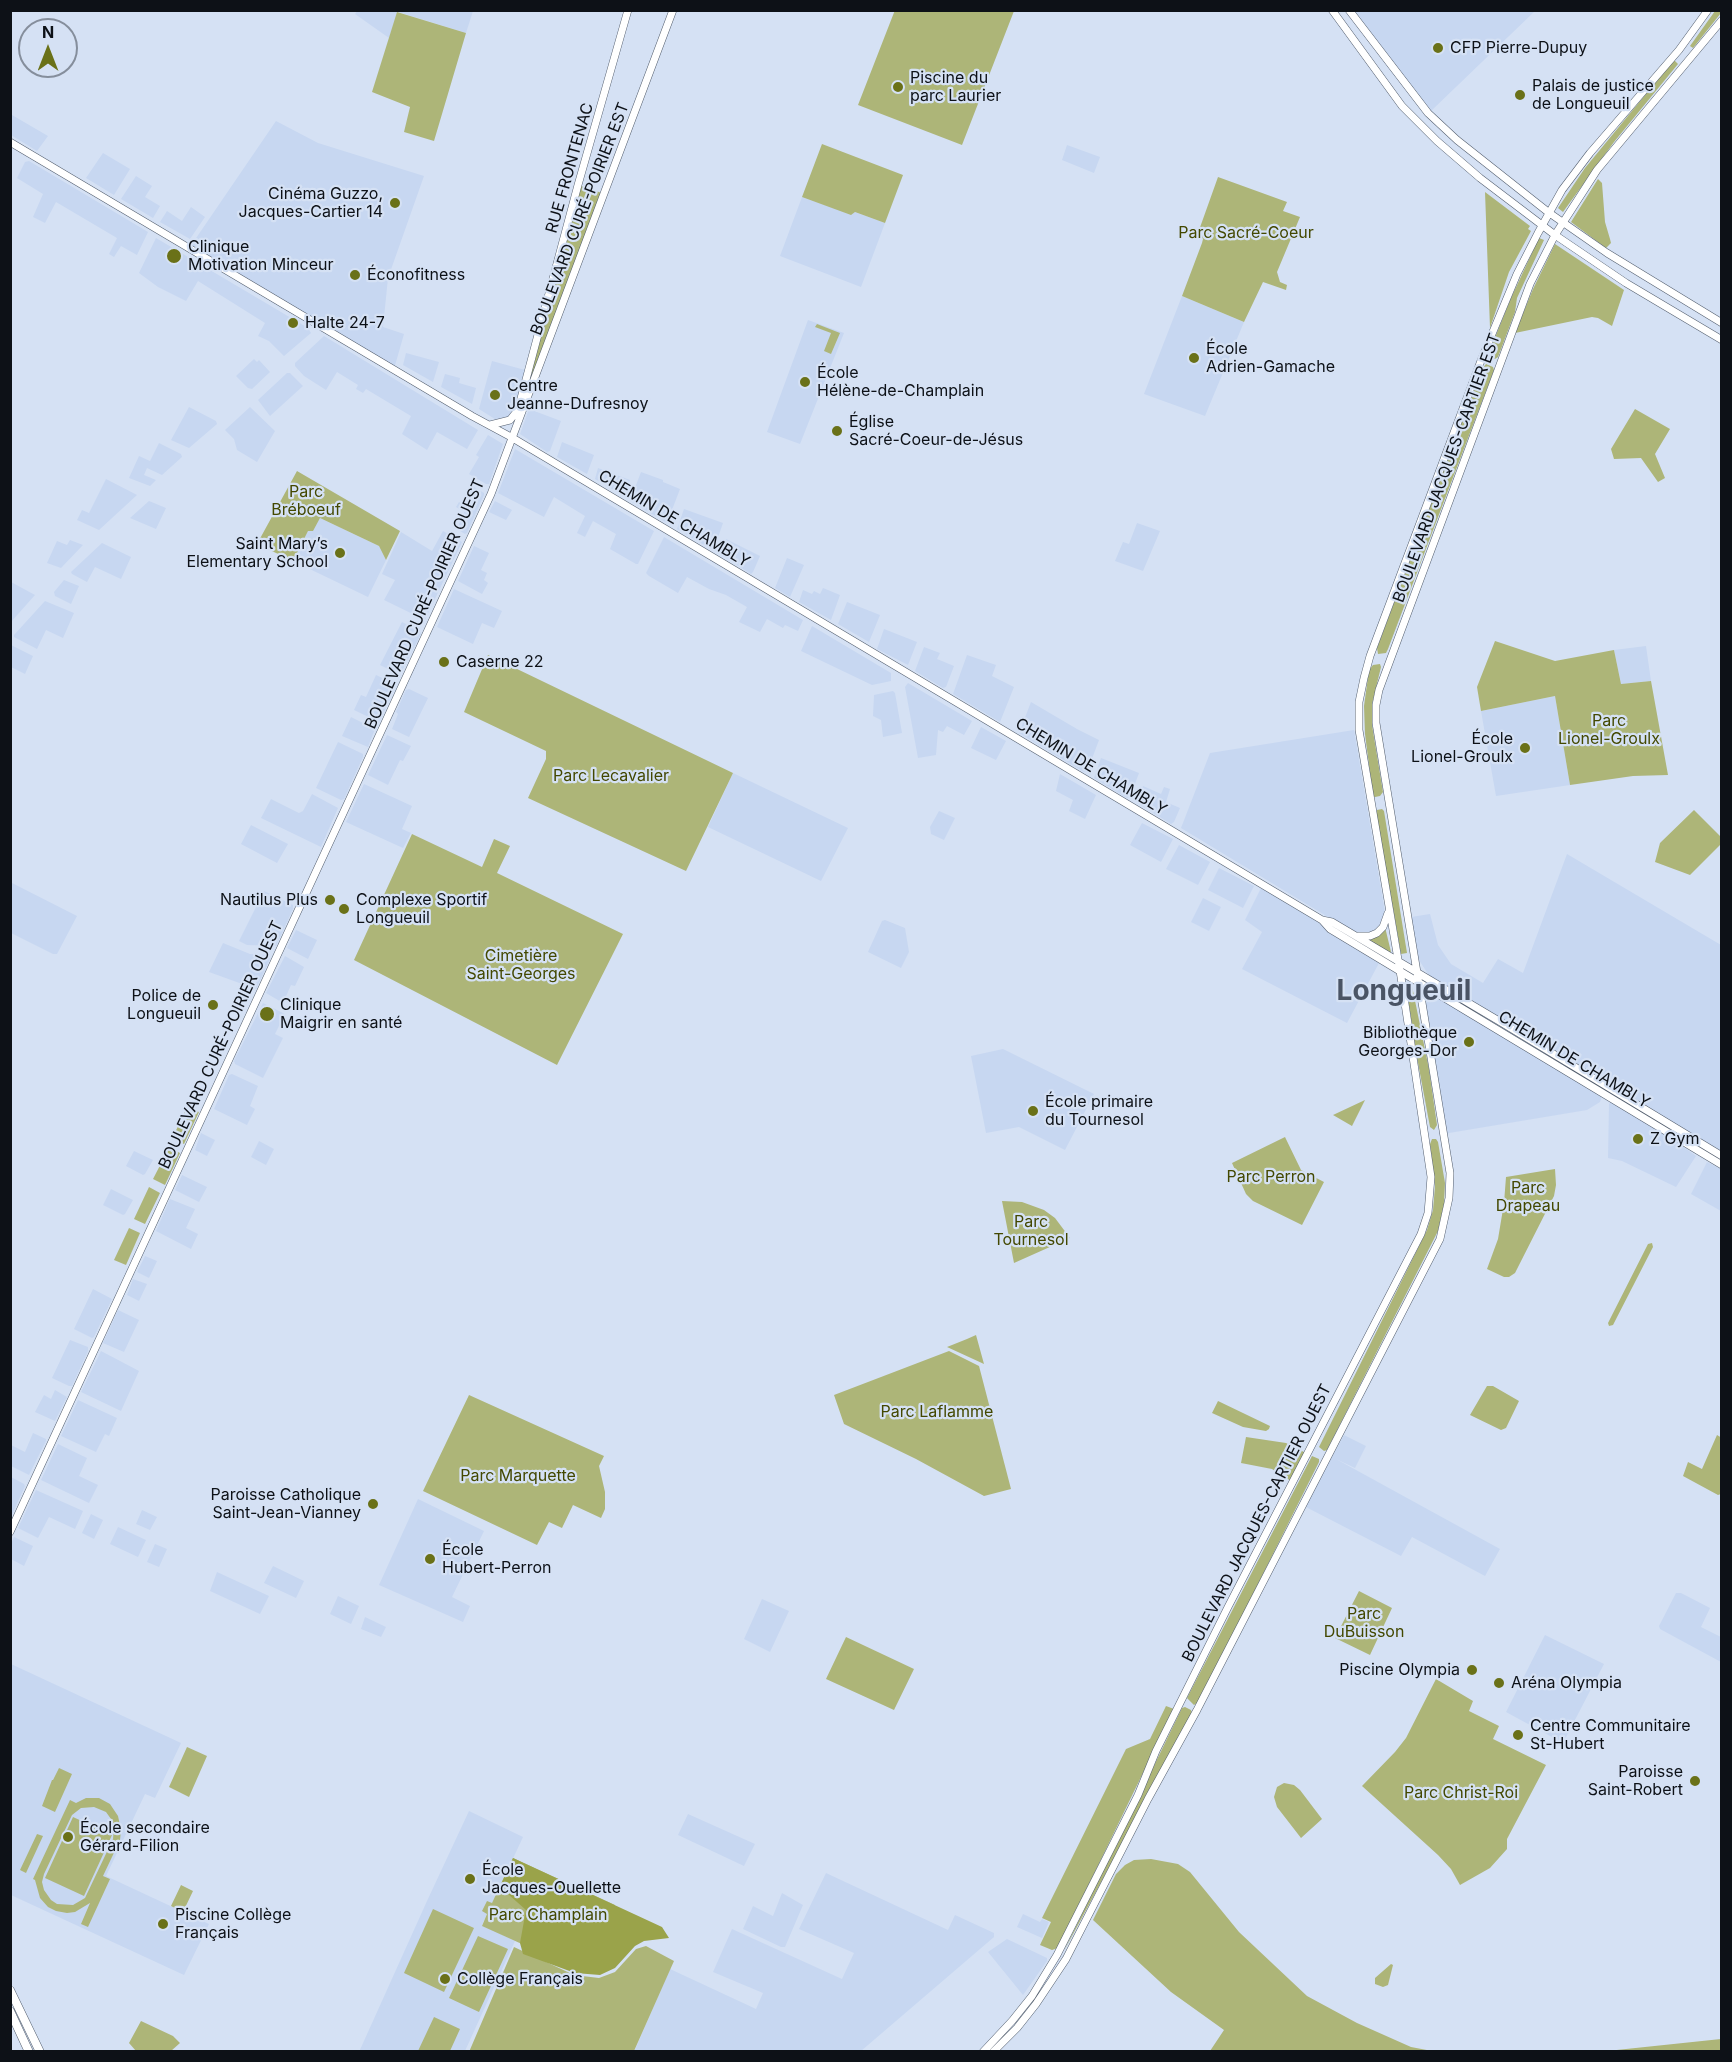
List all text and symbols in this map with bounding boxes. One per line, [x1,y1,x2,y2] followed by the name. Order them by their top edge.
[18,18,78,78] north arrow
[42,22,54,42] text: N
[1450,38,1587,58] place label: CFP Pierre-Dupuy
[1431,41,1445,55] marker: CFP Pierre-Dupuy
[910,68,1001,106] place label: Piscine du parc Laurier
[1532,76,1654,114] place label: Palais de justice de Longueuil
[891,80,905,94] marker: Piscine du parc Laurier
[1513,88,1527,102] marker: Palais de justice de Longueuil
[527,100,633,338] street label: BOULEVARD CURÉ-POIRIER EST
[542,101,598,235] street label: RUE FRONTENAC
[239,184,383,222] place label: Cinéma Guzzo, Jacques-Cartier 14
[388,196,402,210] marker: Cinéma Guzzo, Jacques-Cartier 14
[1178,223,1314,243] park label: Parc Sacré-Coeur
[188,237,333,275] place label: Clinique Motivation Minceur
[165,247,183,265] marker: Clinique Motivation Minceur
[367,265,465,285] place label: Éconofitness
[348,268,362,282] marker: Éconofitness
[305,313,385,333] place label: Halte 24-7
[286,316,300,330] marker: Halte 24-7
[1389,331,1505,605] street label: BOULEVARD JACQUES-CARTIER EST
[1206,339,1335,377] place label: École Adrien-Gamache
[1187,351,1201,365] marker: École Adrien-Gamache
[817,363,984,401] place label: École Hélène-de-Champlain
[798,375,812,389] marker: École Hélène-de-Champlain
[507,376,648,414] place label: Centre Jeanne-Dufresnoy
[488,388,502,402] marker: Centre Jeanne-Dufresnoy
[849,412,1023,450] place label: Église Sacré-Coeur-de-Jésus
[830,424,844,438] marker: Église Sacré-Coeur-de-Jésus
[595,466,753,572] street label: CHEMIN DE CHAMBLY
[361,476,489,732] street label: BOULEVARD CURÉ-POIRIER OUEST
[271,482,341,520] park label: Parc Bréboeuf
[186,534,328,572] place label: Saint Mary’s Elementary School
[333,546,347,560] marker: Saint Mary’s Elementary School
[456,652,544,672] place label: Caserne 22
[437,655,451,669] marker: Caserne 22
[1558,711,1660,749] park label: Parc Lionel-Groulx
[1012,714,1170,820] street label: CHEMIN DE CHAMBLY
[1411,729,1513,767] place label: École Lionel-Groulx
[1518,741,1532,755] marker: École Lionel-Groulx
[553,766,669,786] park label: Parc Lecavalier
[220,890,318,910] place label: Nautilus Plus
[356,890,487,928] place label: Complexe Sportif Longueuil
[323,893,337,907] marker: Nautilus Plus
[337,902,351,916] marker: Complexe Sportif Longueuil
[155,918,287,1172] street label: BOULEVARD CURÉ-POIRIER OUEST
[466,946,576,984] park label: Cimetière Saint-Georges
[1337,975,1471,1009] district label: Longueuil
[127,986,201,1024] place label: Police de Longueuil
[280,995,402,1033] place label: Clinique Maigrir en santé
[206,998,220,1012] marker: Police de Longueuil
[258,1005,276,1023] marker: Clinique Maigrir en santé
[1495,1007,1653,1113] street label: CHEMIN DE CHAMBLY
[1358,1023,1457,1061] place label: Bibliothèque Georges-Dor
[1462,1035,1476,1049] marker: Bibliothèque Georges-Dor
[1045,1092,1153,1130] place label: École primaire du Tournesol
[1026,1104,1040,1118] marker: École primaire du Tournesol
[1650,1129,1700,1149] place label: Z Gym
[1631,1132,1645,1146] marker: Z Gym
[1226,1167,1316,1187] park label: Parc Perron
[1496,1178,1560,1216] park label: Parc Drapeau
[993,1212,1069,1250] park label: Parc Tournesol
[1178,1381,1336,1665] street label: BOULEVARD JACQUES-CARTIER OUEST
[881,1402,993,1422] park label: Parc Laflamme
[460,1466,576,1486] park label: Parc Marquette
[211,1485,361,1523] place label: Paroisse Catholique Saint-Jean-Vianney
[366,1497,380,1511] marker: Paroisse Catholique Saint-Jean-Vianney
[442,1540,552,1578] place label: École Hubert-Perron
[423,1552,437,1566] marker: École Hubert-Perron
[1324,1604,1404,1642] park label: Parc DuBuisson
[1339,1660,1460,1680] place label: Piscine Olympia
[1465,1663,1479,1677] marker: Piscine Olympia
[1511,1673,1622,1693] place label: Aréna Olympia
[1492,1676,1506,1690] marker: Aréna Olympia
[1530,1716,1691,1754] place label: Centre Communitaire St-Hubert
[1511,1728,1525,1742] marker: Centre Communitaire St-Hubert
[1588,1762,1683,1800] place label: Paroisse Saint-Robert
[1688,1774,1702,1788] marker: Paroisse Saint-Robert
[1404,1783,1518,1803] park label: Parc Christ-Roi
[80,1818,210,1856] place label: École secondaire Gérard-Filion
[61,1830,75,1844] marker: École secondaire Gérard-Filion
[482,1860,621,1898] place label: École Jacques-Ouellette
[463,1872,477,1886] marker: École Jacques-Ouellette
[175,1905,291,1943] place label: Piscine Collège Français
[489,1905,607,1925] park label: Parc Champlain
[156,1917,170,1931] marker: Piscine Collège Français
[457,1969,583,1989] place label: Collège Français
[438,1972,452,1986] marker: Collège Français

